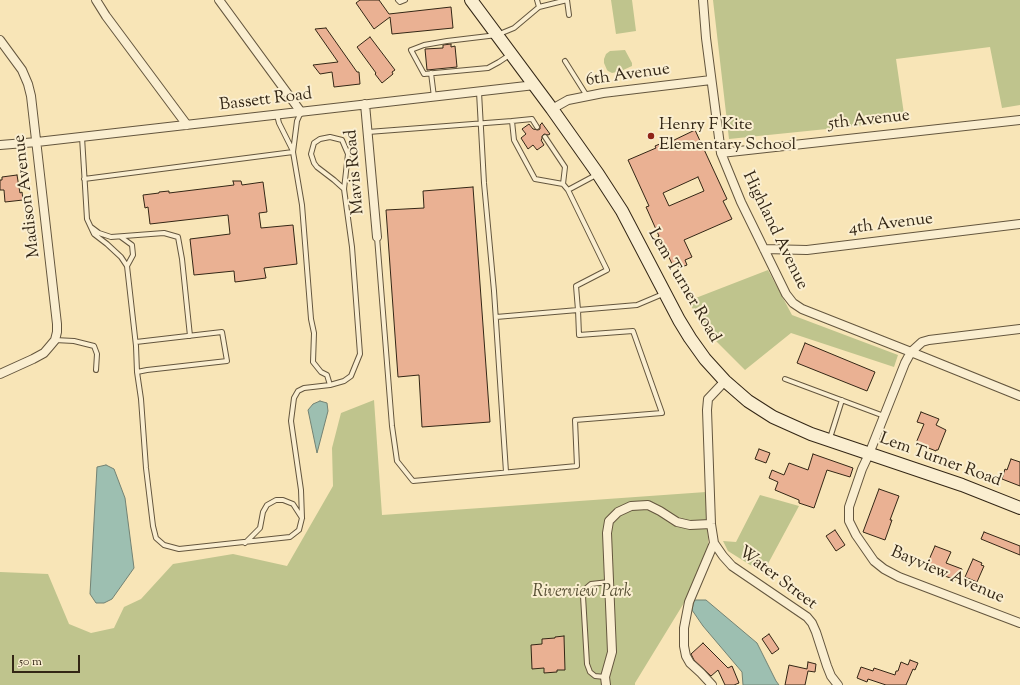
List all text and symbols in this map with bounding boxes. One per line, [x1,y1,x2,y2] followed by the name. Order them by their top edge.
[585,60,671,92] street label: 6th Avenue
[218,85,314,117] street label: Bassett Road
[827,107,911,135] street label: 5th Avenue
[659,116,796,156] place label: Henry F Kite Elementary School
[342,129,370,215] street label: Mavis Road
[646,131,656,141] marker: Henry F Kite Elementary School
[10,133,46,259] street label: Madison Avenue
[737,169,811,293] street label: Highland Avenue
[848,210,934,240] street label: 4th Avenue
[642,225,724,347] street label: Lem Turner Road
[876,429,1004,493] street label: Lem Turner Road
[734,543,820,615] street label: Water Street
[887,543,1007,609] street label: Bayview Avenue
[533,583,631,603] park label: Riverview Park
[14,647,82,673] scale bar
[19,653,42,671] text: 50 m

